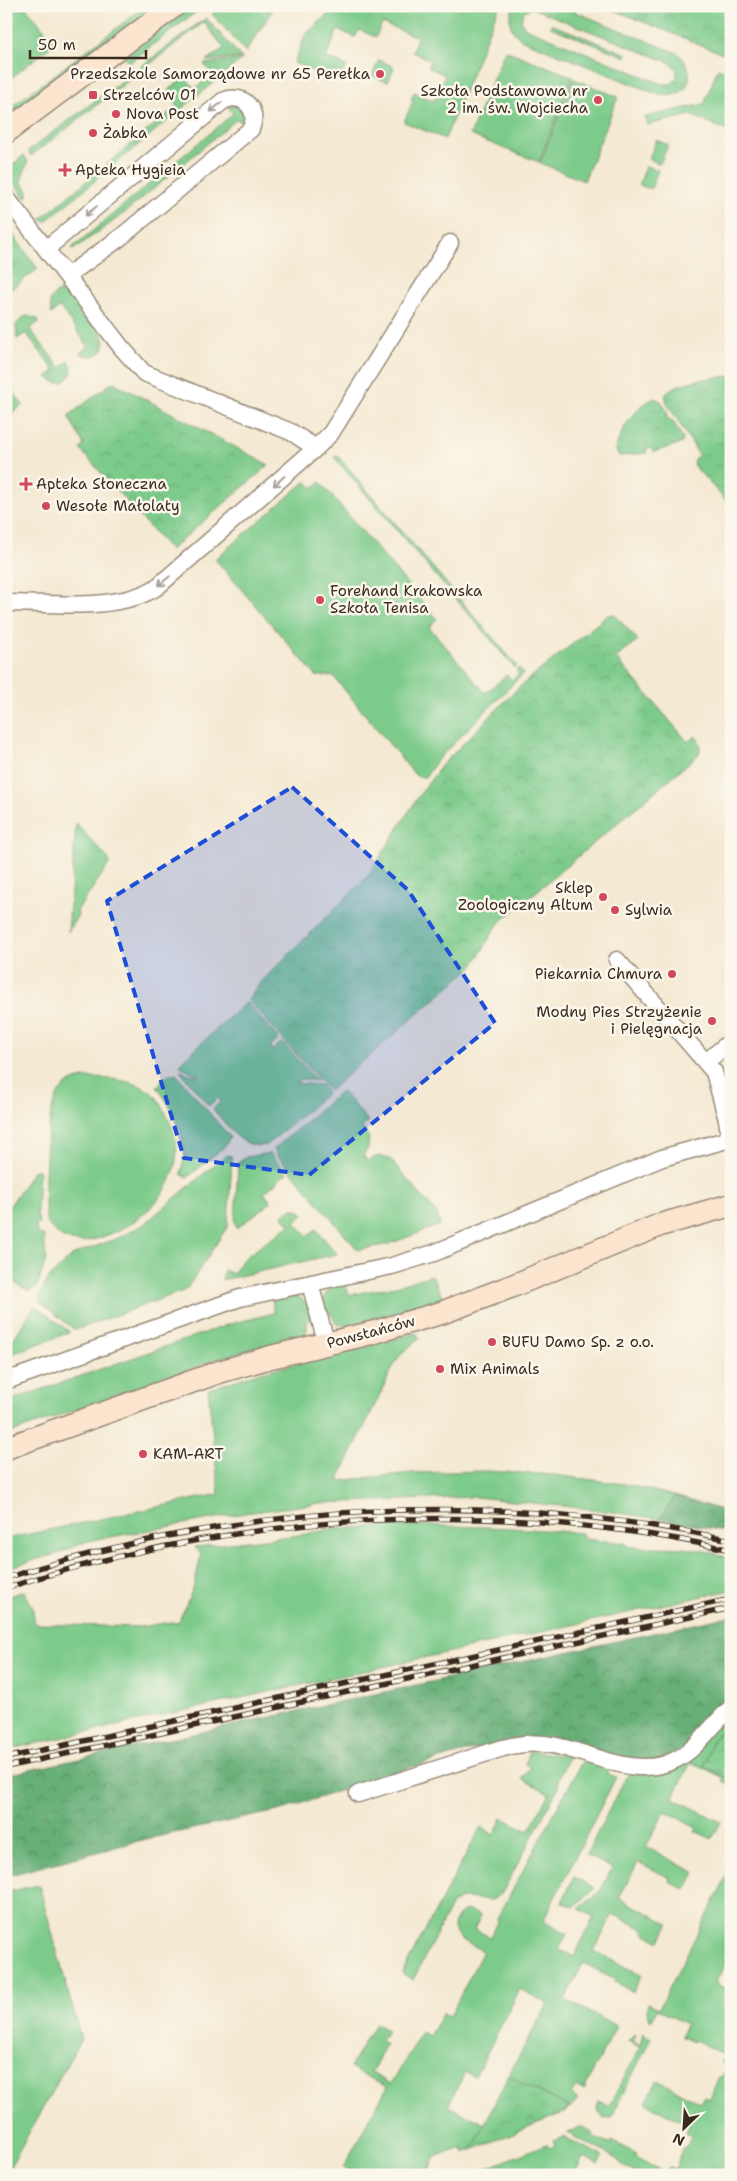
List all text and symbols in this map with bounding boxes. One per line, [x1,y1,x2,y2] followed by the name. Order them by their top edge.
[30,28,146,60] scale bar
[38,35,76,55] text: 50 m
[70,64,371,84] place label: Przedszkole Samorządowe nr 65 Perełka
[374,68,386,80] marker: Przedszkole Samorządowe nr 65 Perełka
[420,81,589,118] place label: Szkoła Podstawowa nr 2 im. św. Wojciecha
[103,85,196,105] place label: Strzelców 01
[87,89,99,101] marker: Strzelców 01
[592,94,604,106] marker: Szkoła Podstawowa nr 2 im. św. Wojciecha
[210,101,223,112] one-way arrow
[126,104,199,124] place label: Nova Post
[110,108,122,120] marker: Nova Post
[103,123,148,143] place label: Żabka
[87,127,99,139] marker: Żabka
[75,160,186,180] place label: Apteka Hygieia
[59,164,71,176] marker: Apteka Hygieia
[85,206,98,217] one-way arrow
[36,474,167,494] place label: Apteka Słoneczna
[273,475,286,486] one-way arrow
[20,478,32,490] marker: Apteka Słoneczna
[56,496,180,516] place label: Wesołe Małolaty
[40,500,52,512] marker: Wesołe Małolaty
[157,576,170,587] one-way arrow
[330,581,483,618] place label: Forehand Krakowska Szkoła Tenisa
[314,594,326,606] marker: Forehand Krakowska Szkoła Tenisa
[458,878,593,915] place label: Sklep Zoologiczny Altum
[597,891,609,903] marker: Sklep Zoologiczny Altum
[625,900,673,920] place label: Sylwia
[609,904,621,916] marker: Sylwia
[535,964,663,984] place label: Piekarnia Chmura
[666,968,678,980] marker: Piekarnia Chmura
[536,1002,703,1039] place label: Modny Pies Strzyżenie i Pielęgnacja
[706,1015,718,1027] marker: Modny Pies Strzyżenie i Pielęgnacja
[324,1311,418,1353] street label: Powstańców
[502,1332,654,1352] place label: BUFU Damo Sp. z o.o.
[486,1336,498,1348] marker: BUFU Damo Sp. z o.o.
[450,1359,540,1379] place label: Mix Animals
[434,1363,446,1375] marker: Mix Animals
[153,1444,224,1464] place label: KAM-ART
[137,1448,149,1460] marker: KAM-ART
[660,2104,710,2154] north arrow
[670,2129,687,2150] text: N

